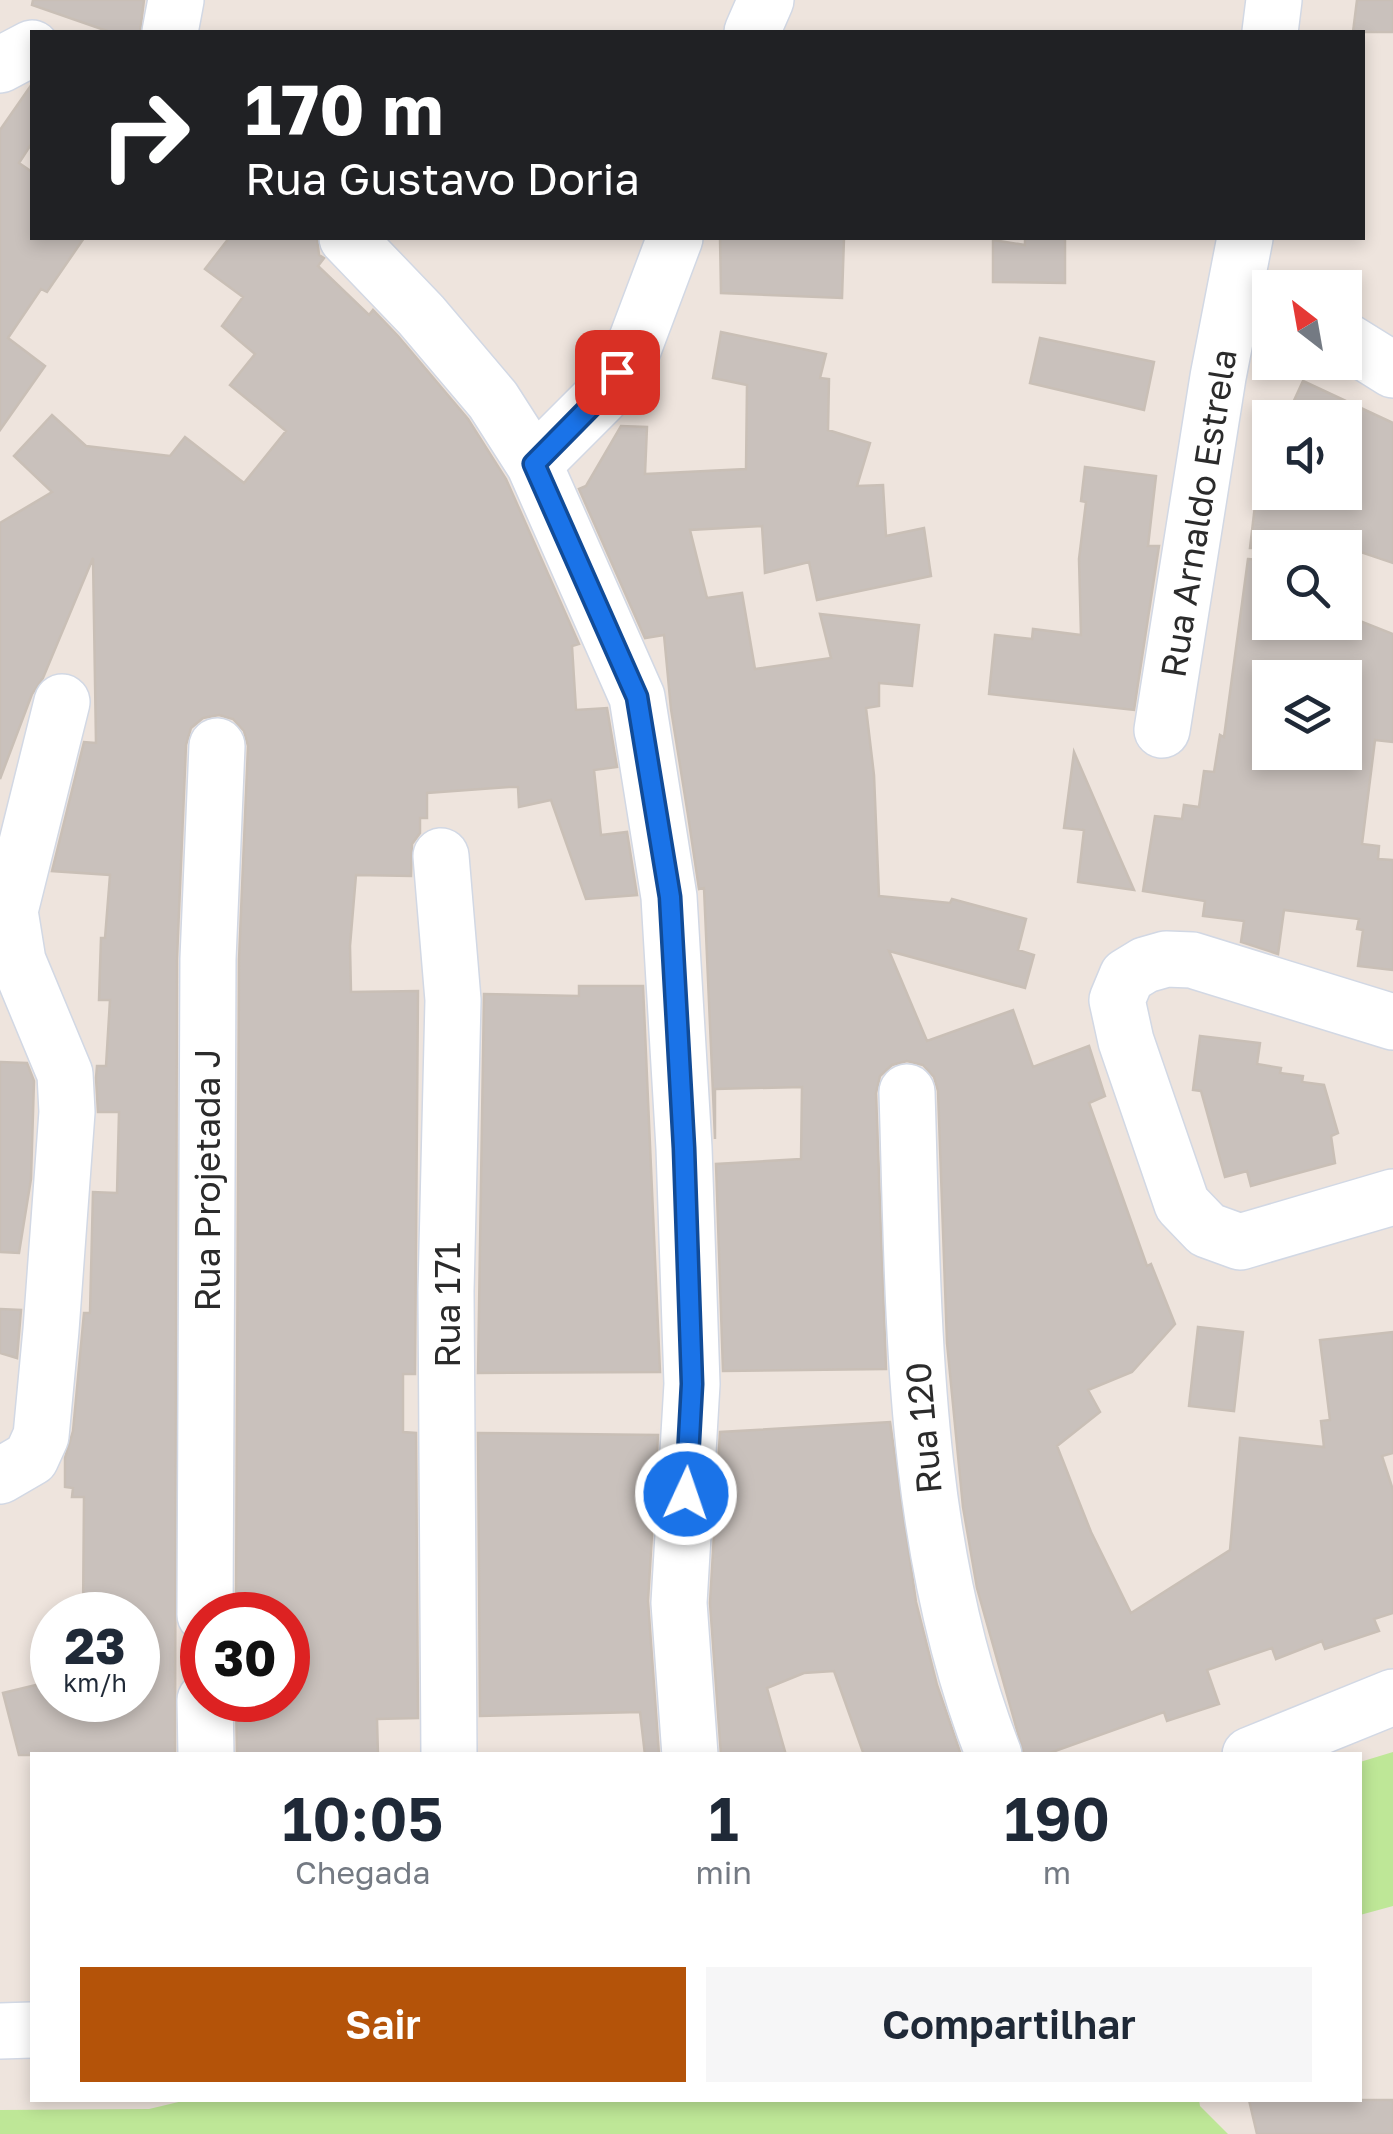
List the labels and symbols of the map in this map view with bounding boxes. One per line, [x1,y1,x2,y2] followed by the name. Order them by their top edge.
[1252,270,1362,380] north arrow
[575,330,660,415] pin
[1151,346,1245,680] street label: Rua Arnaldo Estrela
[186,1049,228,1311] street label: Rua Projetada J
[426,1242,468,1368] street label: Rua 171
[896,1361,950,1495] street label: Rua 120
[634,1442,738,1546] position arrow
[180,1592,310,1722] speed limit sign: 30

